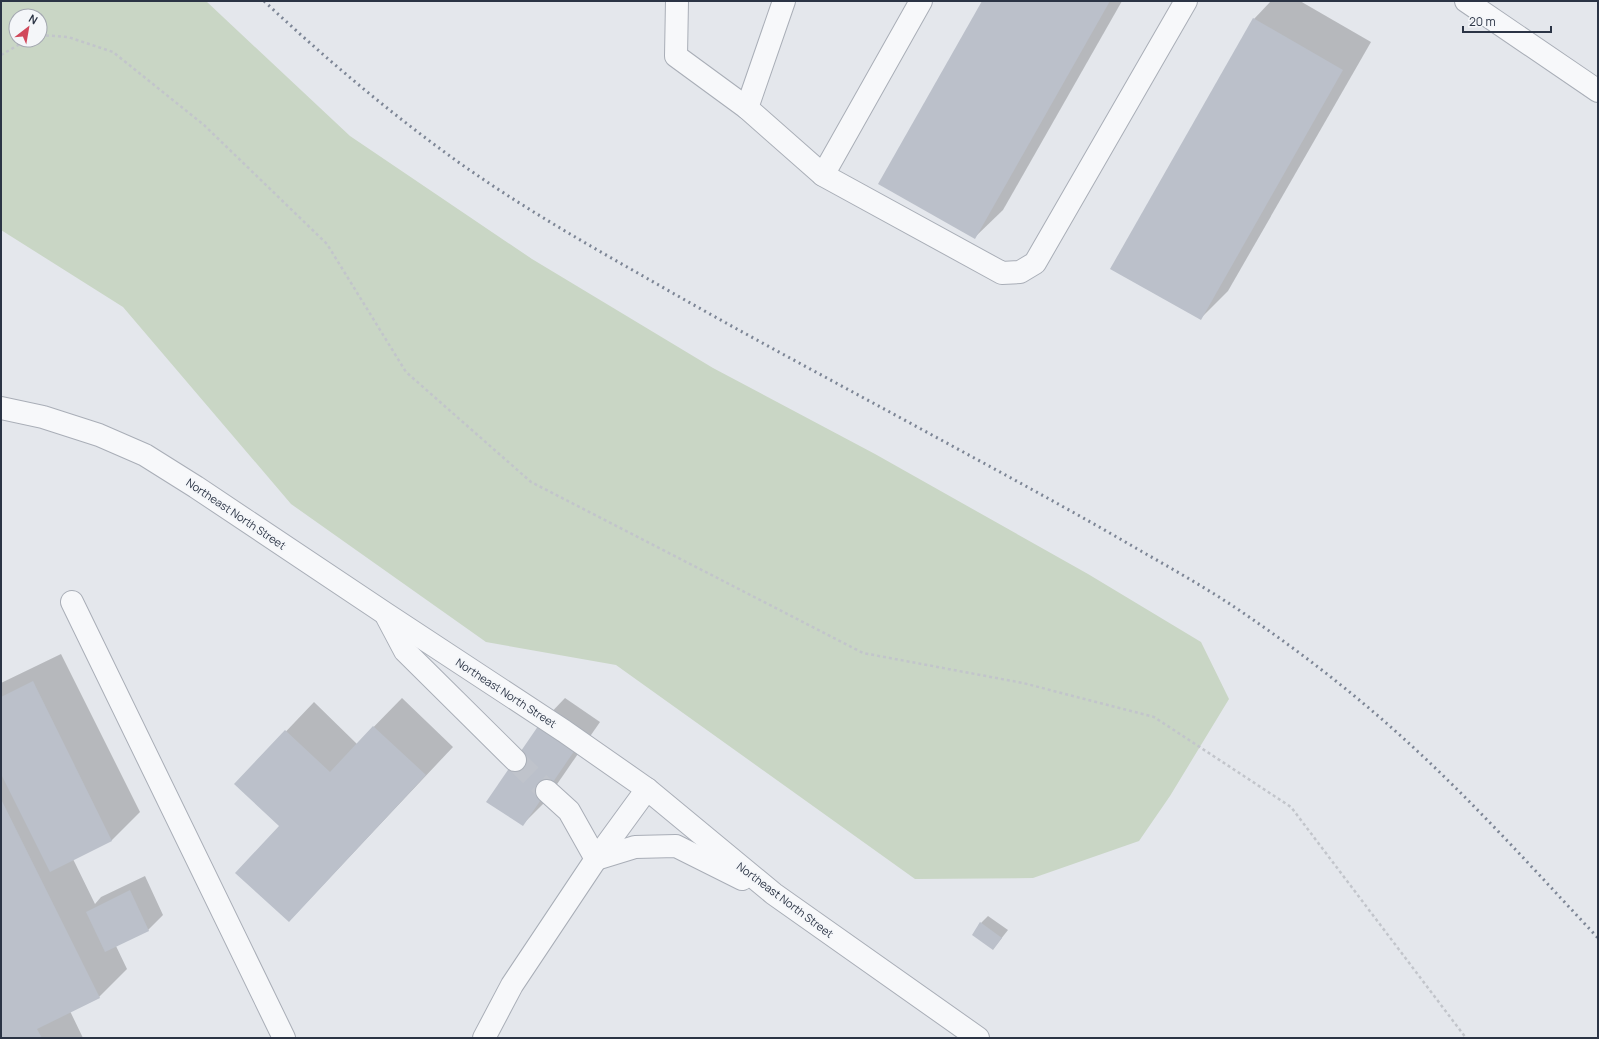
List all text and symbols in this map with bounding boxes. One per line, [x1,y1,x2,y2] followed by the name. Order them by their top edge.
[8,8,48,48] north arrow
[1463,8,1551,34] scale bar
[26,11,41,28] text: N
[1469,13,1496,30] text: 20 m
[184,475,289,553] street label: Northeast North Street
[453,654,560,731] street label: Northeast North Street
[734,858,837,941] street label: Northeast North Street

